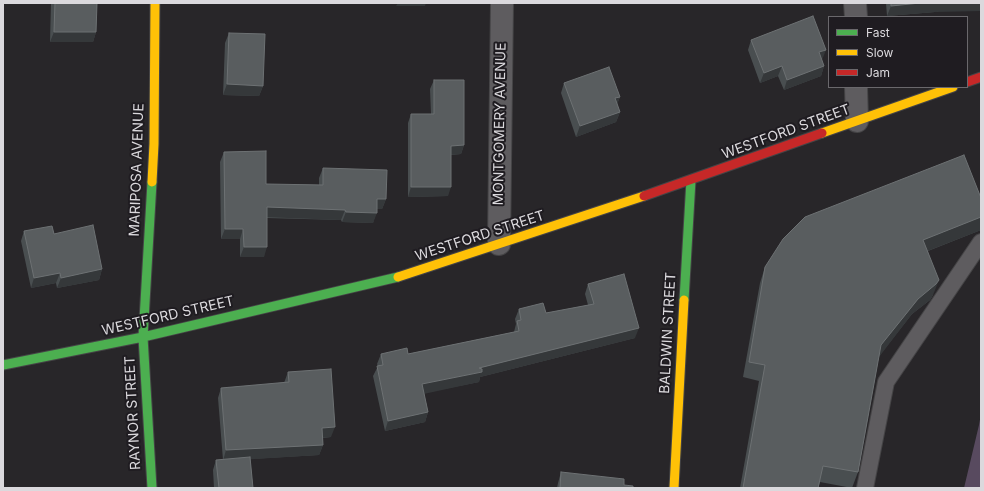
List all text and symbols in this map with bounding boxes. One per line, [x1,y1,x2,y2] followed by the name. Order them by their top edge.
[828,16,968,88] legend
[866,25,890,40] text: Fast
[490,42,510,206] street label: MONTGOMERY AVENUE
[866,45,893,60] text: Slow
[866,65,890,80] text: Jam
[720,101,852,163] street label: WESTFORD STREET
[126,103,148,237] street label: MARIPOSA AVENUE
[413,207,547,265] street label: WESTFORD STREET
[656,272,680,394] street label: BALDWIN STREET
[100,293,236,339] street label: WESTFORD STREET
[122,356,144,470] street label: RAYNOR STREET

